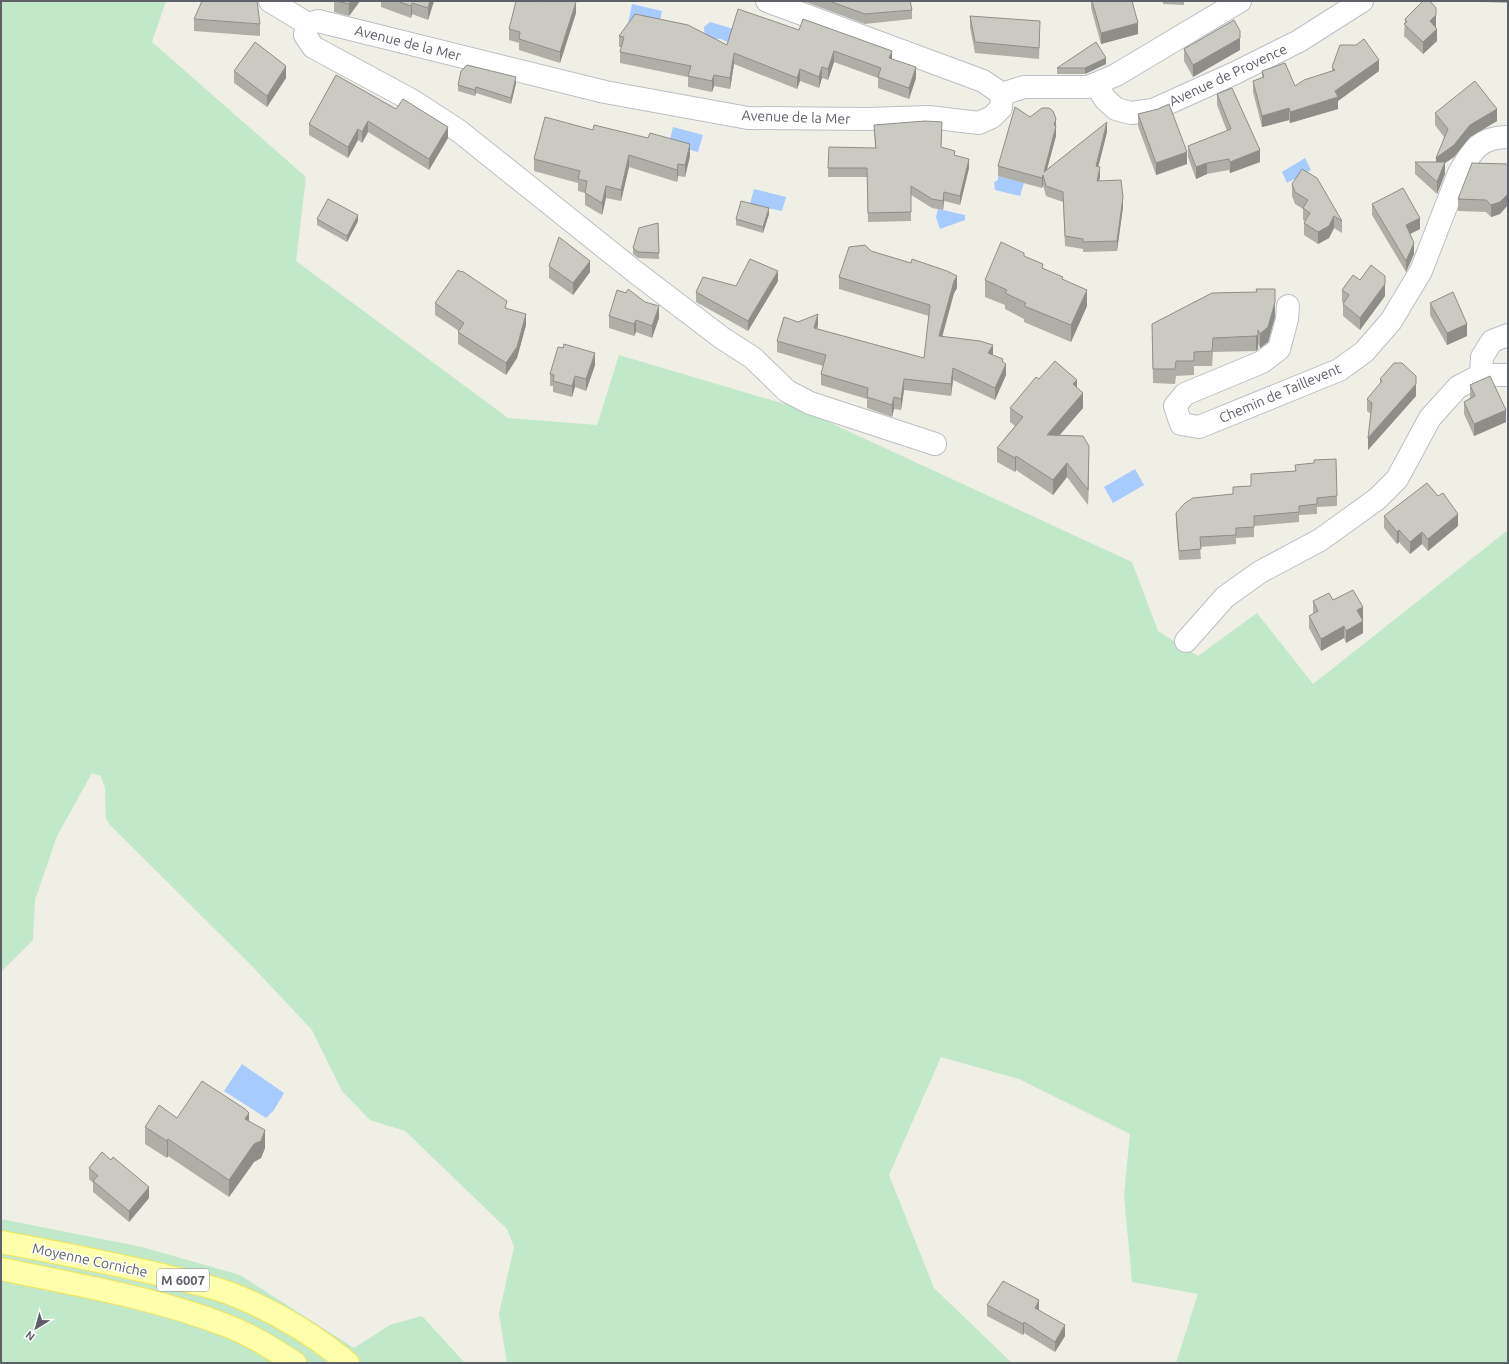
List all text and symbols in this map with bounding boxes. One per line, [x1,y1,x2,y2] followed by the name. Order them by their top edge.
[353,22,463,64] street label: Avenue de la Mer
[1167,41,1289,109] street label: Avenue de Provence
[741,107,851,127] street label: Avenue de la Mer
[1217,360,1344,426] street label: Chemin de Taillevent
[31,1240,149,1280] street label: Moyenne Corniche
[157,1269,209,1291] road number: M 6007
[16,1308,56,1348] north arrow
[23,1329,37,1343] text: N

